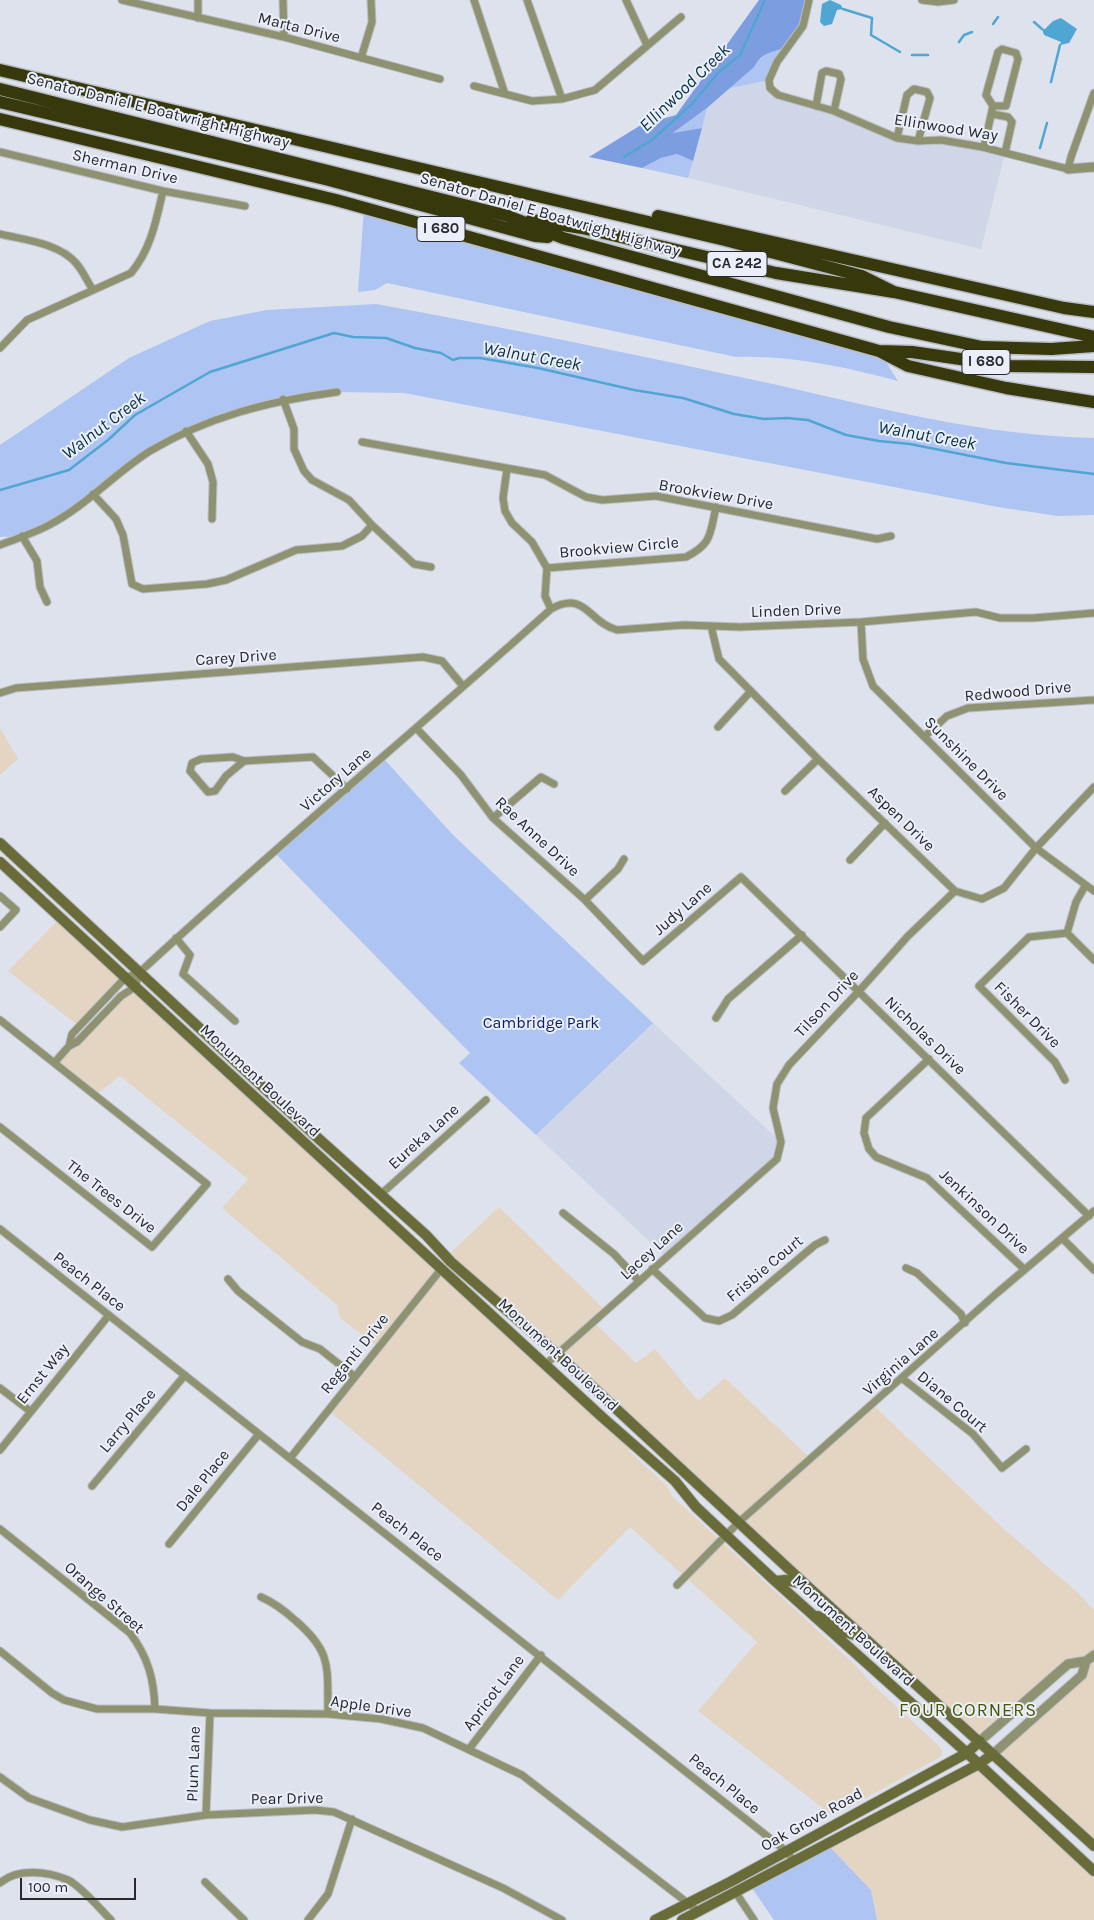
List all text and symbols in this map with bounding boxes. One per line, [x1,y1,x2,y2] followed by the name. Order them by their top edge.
[256,9,342,47] street label: Marta Drive
[635,39,735,137] water label: Ellinwood Creek
[25,69,291,153] street label: Senator Daniel E Boatwright Highway
[893,110,999,146] street label: Ellinwood Way
[70,146,180,188] street label: Sherman Drive
[418,169,682,261] street label: Senator Daniel E Boatwright Highway
[417,216,465,242] road number: I 680
[707,252,767,276] road number: CA 242
[481,338,583,376] water label: Walnut Creek
[962,350,1010,374] road number: I 680
[58,388,150,464] water label: Walnut Creek
[876,417,978,455] water label: Walnut Creek
[657,475,775,515] street label: Brookview Drive
[558,533,680,563] street label: Brookview Circle
[750,600,842,622] street label: Linden Drive
[195,646,277,670] street label: Carey Drive
[964,678,1072,706] street label: Redwood Drive
[920,713,1012,805] street label: Sunshine Drive
[297,744,375,816] street label: Victory Lane
[863,782,939,856] street label: Aspen Drive
[491,793,583,881] street label: Rae Anne Drive
[650,878,716,940] street label: Judy Lane
[791,966,863,1042] street label: Tilson Drive
[990,978,1064,1052] street label: Fisher Drive
[880,993,970,1079] street label: Nicholas Drive
[483,1013,599,1033] park label: Cambridge Park
[196,1020,324,1142] street label: Monument Boulevard
[385,1100,463,1174] street label: Eureka Lane
[62,1156,160,1238] street label: The Trees Drive
[935,1166,1033,1258] street label: Jenkinson Drive
[617,1218,687,1284] street label: Lacey Lane
[723,1232,807,1306] street label: Frisbie Court
[49,1248,129,1316] street label: Peach Place
[494,1294,622,1416] street label: Monument Boulevard
[317,1310,393,1398] street label: Reganti Drive
[859,1324,943,1400] street label: Virginia Lane
[13,1340,73,1408] street label: Ernst Way
[913,1367,991,1437] street label: Diane Court
[96,1385,160,1457] street label: Larry Place
[172,1446,234,1516] street label: Dale Place
[367,1498,447,1566] street label: Peach Place
[60,1558,148,1638] street label: Orange Street
[788,1571,918,1691] street label: Monument Boulevard
[459,1651,529,1735] street label: Apricot Lane
[329,1692,413,1722] street label: Apple Drive
[897,1700,1039,1722] district label: FOUR CORNERS
[183,1726,205,1802] street label: Plum Lane
[684,1749,764,1819] street label: Peach Place
[758,1784,866,1856] street label: Oak Grove Road
[250,1789,324,1809] street label: Pear Drive
[22,1868,139,1900] scale bar
[28,1878,68,1896] text: 100 m

